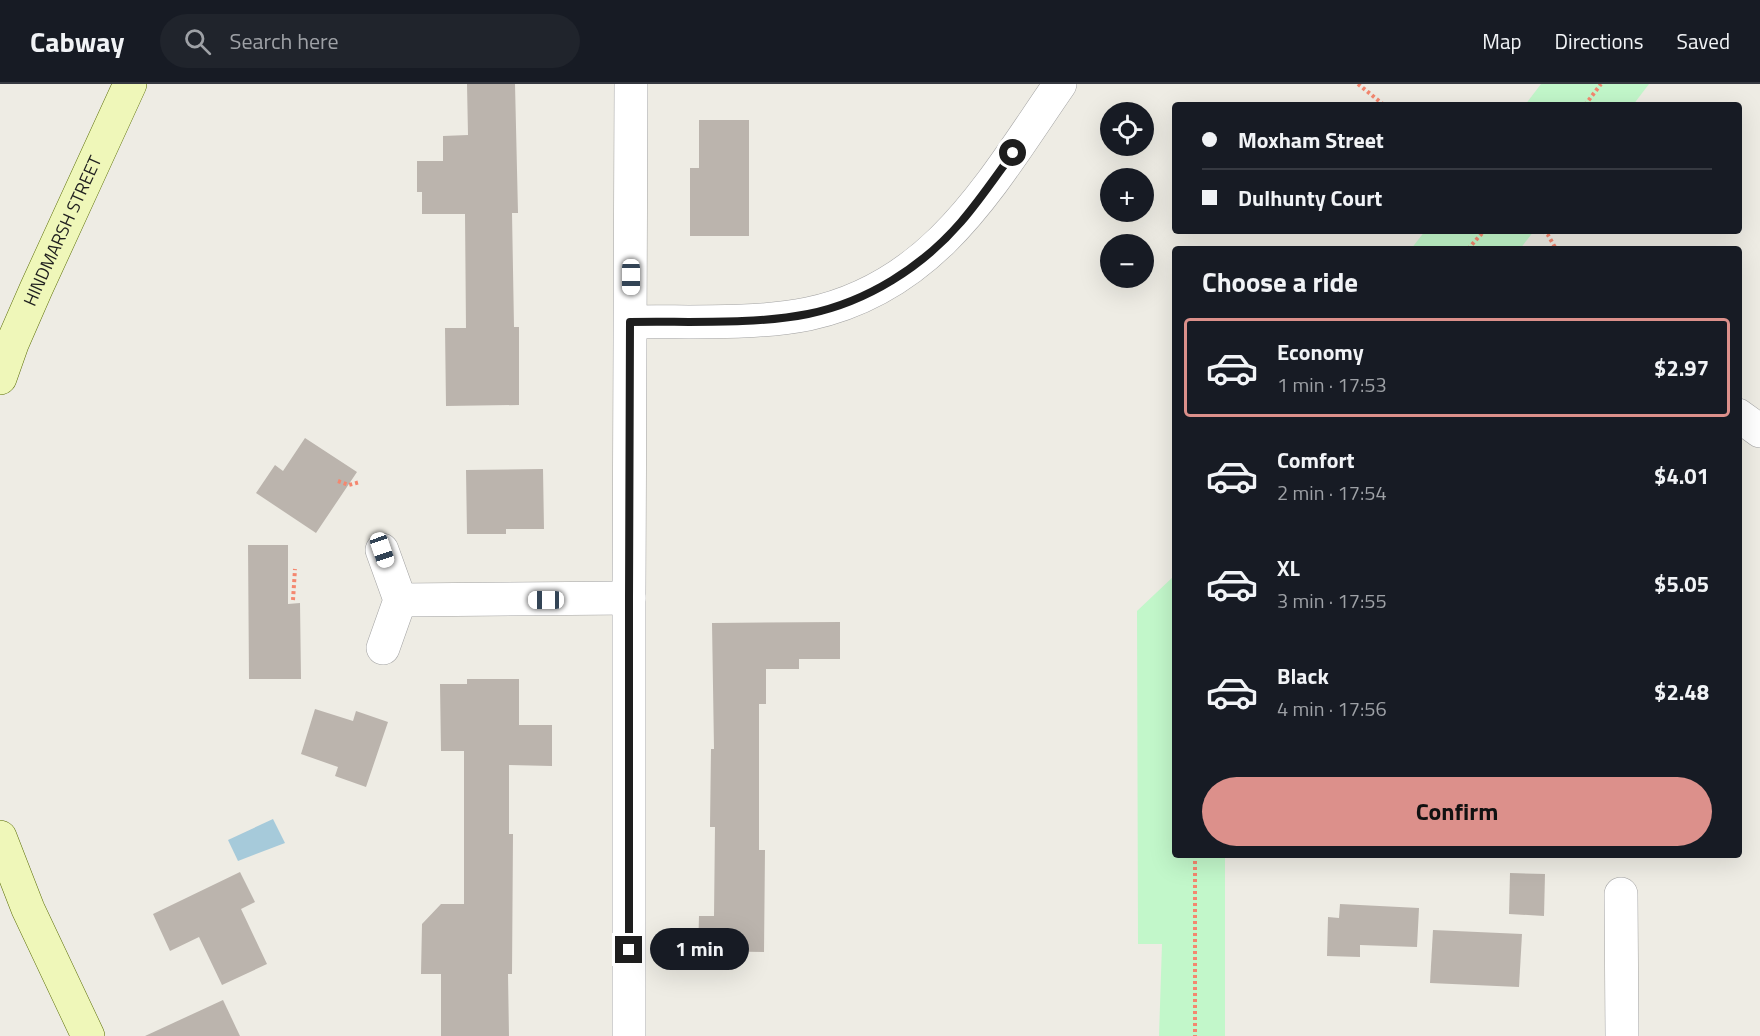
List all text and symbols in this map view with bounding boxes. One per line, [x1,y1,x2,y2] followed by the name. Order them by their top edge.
[160,14,580,68] search box
[30,20,124,63] text: Cabway
[229,24,339,58] text: Search here
[181,25,214,58] icon: search
[1482,25,1522,57] text: Map
[1555,25,1644,57] text: Directions
[1677,25,1730,57] text: Saved
[1100,102,1154,288] map controls
[1100,102,1154,156] button: locate
[1238,123,1384,157] text: Moxham Street
[999,139,1026,166] route start
[16,150,109,310] street label: HINDMARSH STREET
[1100,168,1154,222] button: +
[1238,181,1382,215] text: Dulhunty Court
[1100,234,1154,288] button: −
[622,259,640,295] car
[1202,261,1358,302] text: Choose a ride
[1277,335,1364,369] text: Economy
[1205,341,1259,395] icon: car
[1654,351,1709,385] text: $2.97
[1277,369,1387,400] text: 1 min · 17:53
[1277,443,1355,477] text: Comfort
[1205,449,1259,503] icon: car
[1654,459,1709,493] text: $4.01
[1277,477,1387,508] text: 2 min · 17:54
[368,530,396,570] car
[1277,551,1300,585] text: XL
[1205,557,1259,611] icon: car
[1654,567,1709,601] text: $5.05
[1277,585,1387,616] text: 3 min · 17:55
[528,591,564,609] car
[1277,659,1329,693] text: Black
[1205,665,1259,719] icon: car
[1654,675,1709,709] text: $2.48
[1277,693,1387,724] text: 4 min · 17:56
[1202,777,1712,846] button: Confirm
[650,929,749,971] callout: 1 min
[675,933,724,964] text: 1 min
[615,936,642,963] route end

